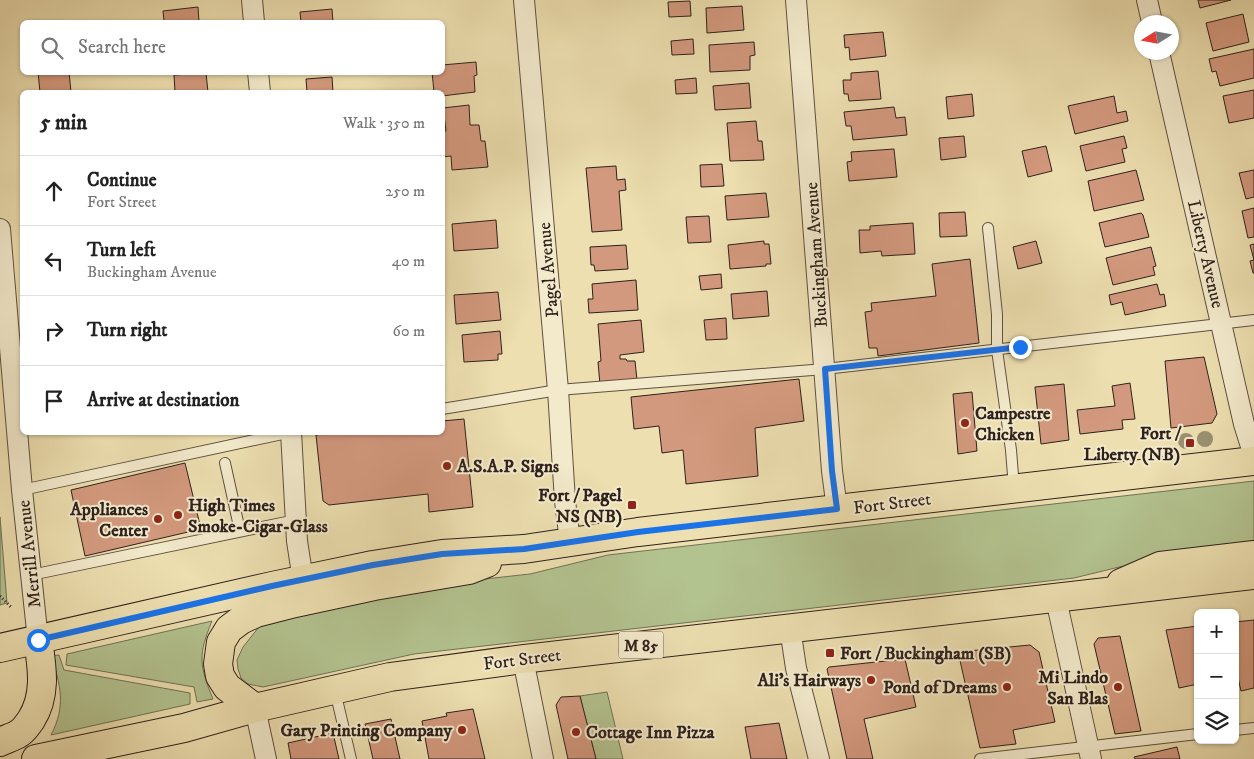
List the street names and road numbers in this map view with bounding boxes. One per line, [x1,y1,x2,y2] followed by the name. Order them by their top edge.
[801,181,833,328] street label: Buckingham Avenue
[1182,198,1228,310] street label: Liberty Avenue
[534,221,564,318] street label: Pagel Avenue
[852,488,932,520] street label: Fort Street
[13,499,47,609] street label: Merrill Avenue
[618,632,664,658] road number: M 85
[482,644,562,676] street label: Fort Street

